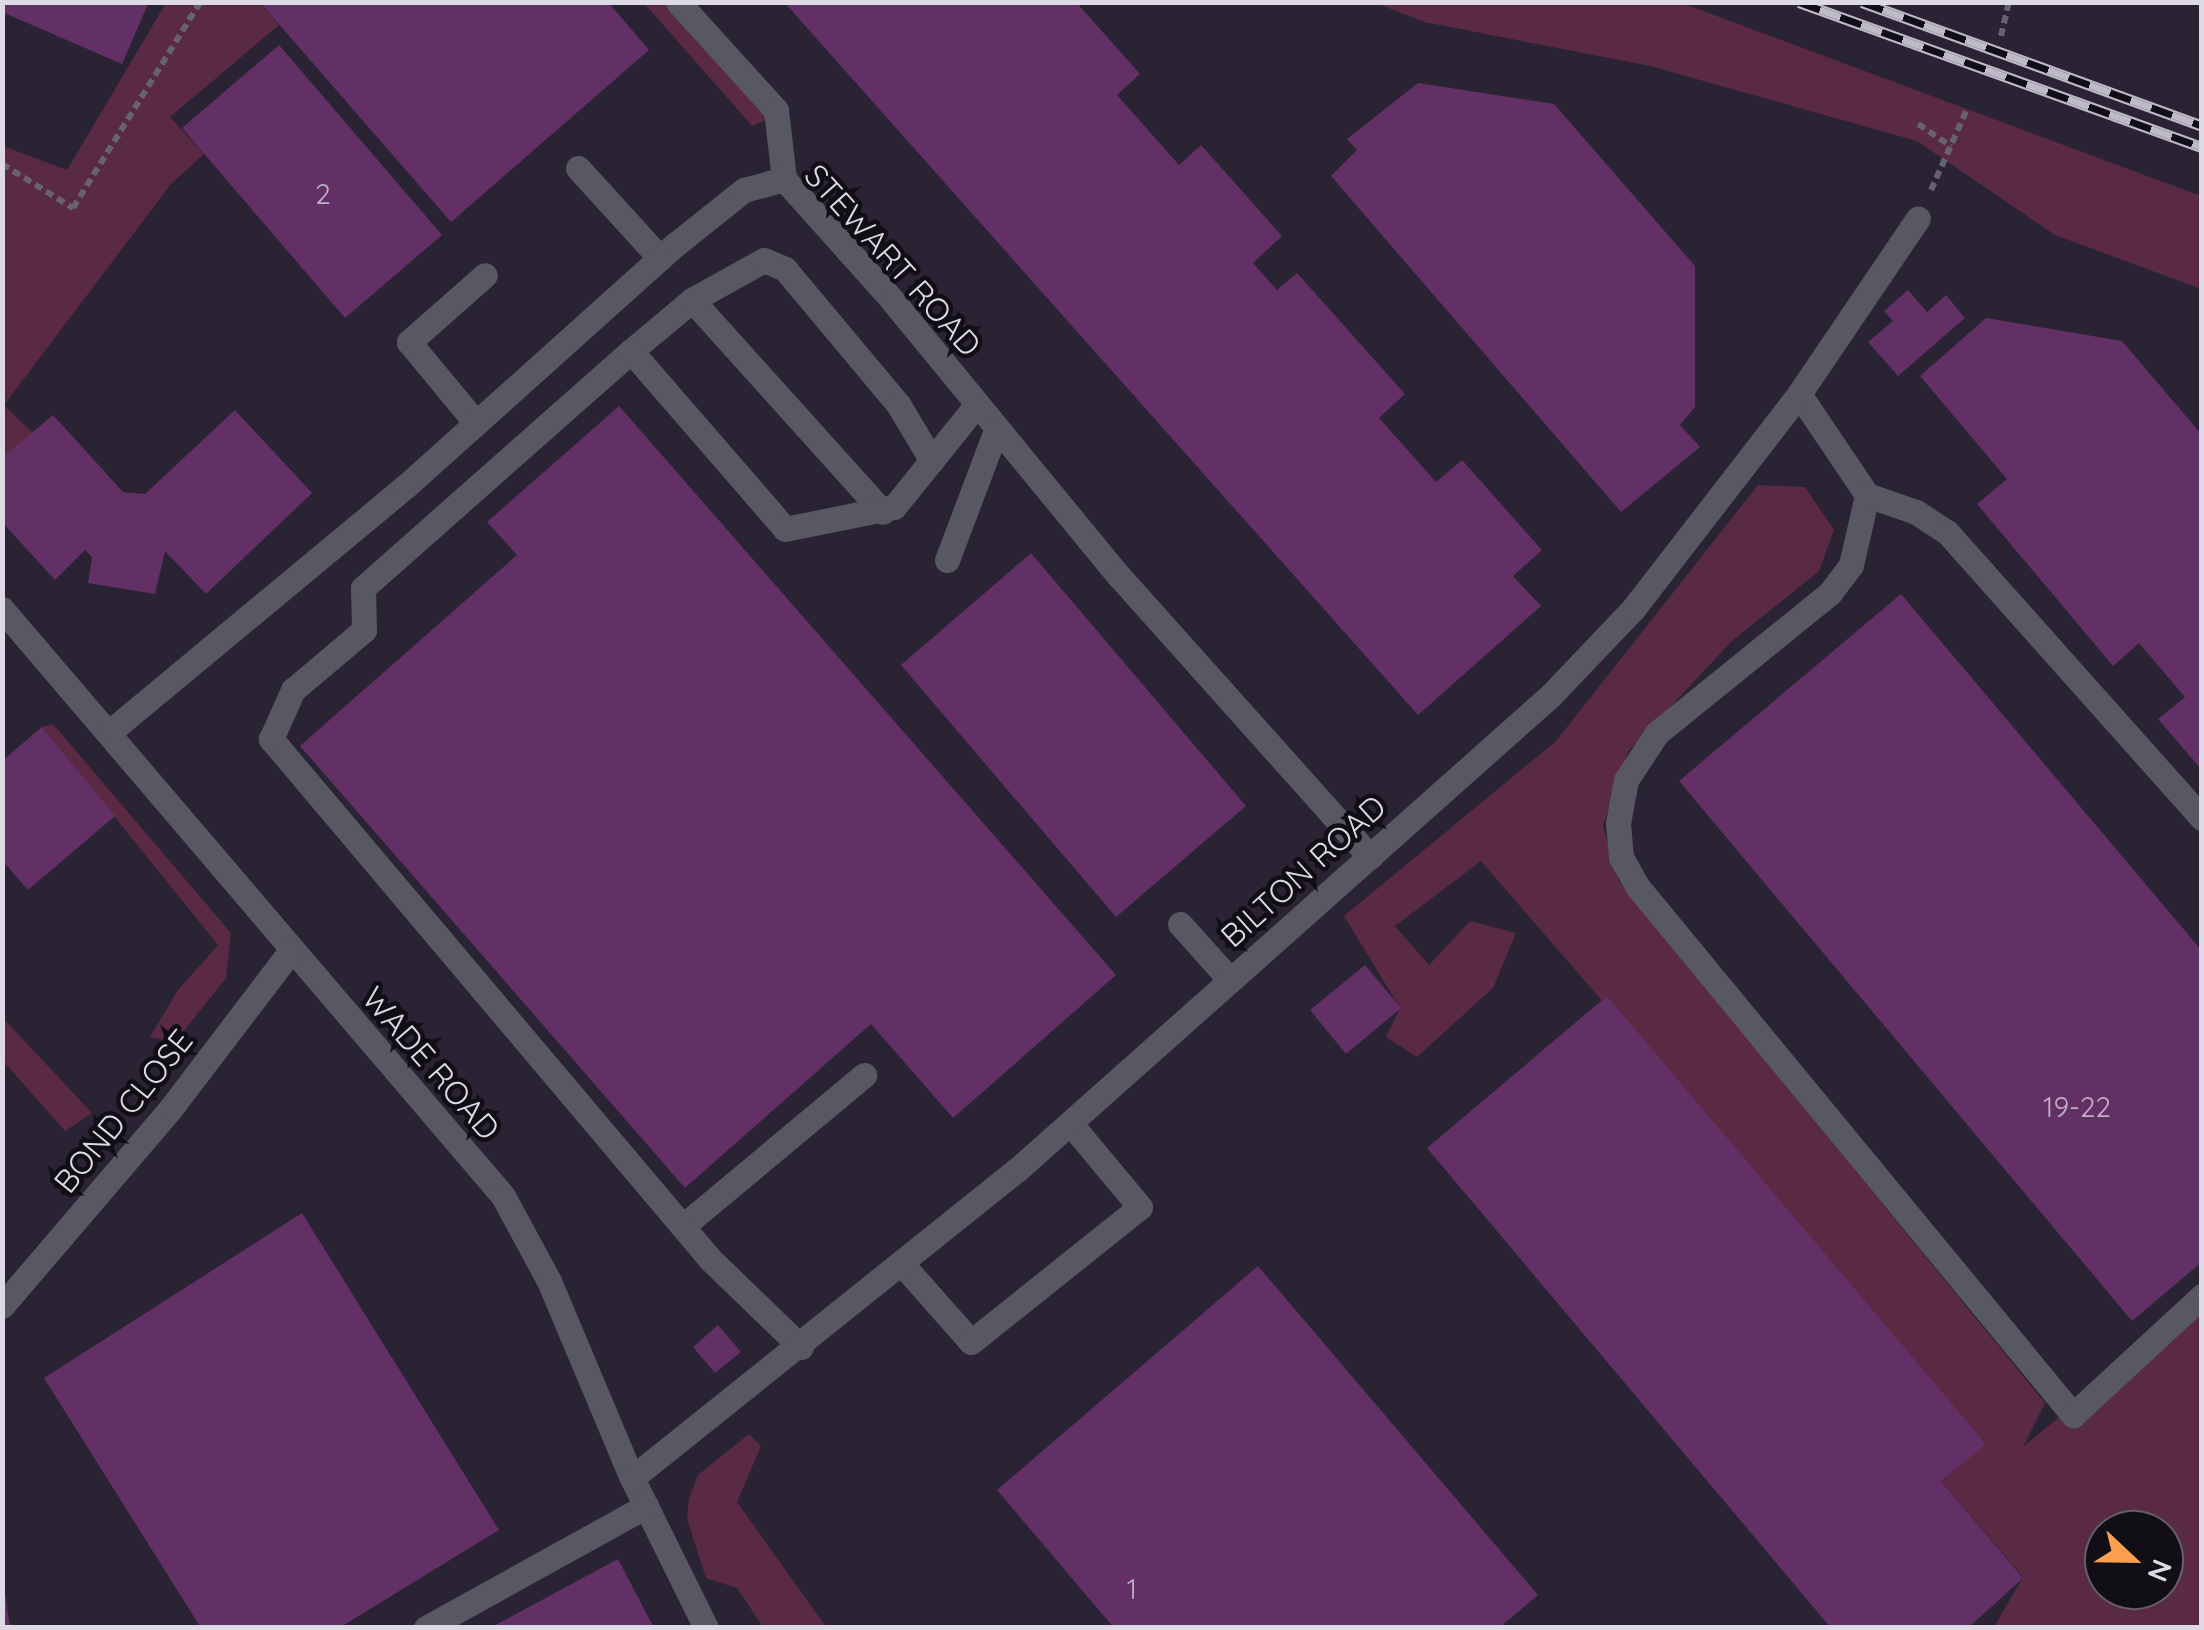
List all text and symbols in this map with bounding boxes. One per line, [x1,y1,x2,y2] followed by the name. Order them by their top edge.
[797,156,989,364] street label: STEWART ROAD
[315,177,331,211] house number: 2
[1213,787,1393,955] street label: BILTON ROAD
[354,979,508,1147] street label: WADE ROAD
[46,1022,200,1200] street label: BOND CLOSE
[2043,1090,2111,1124] house number: 19-22
[2084,1510,2184,1610] north arrow
[2140,1555,2181,1587] text: N
[1127,1572,1137,1606] house number: 1

